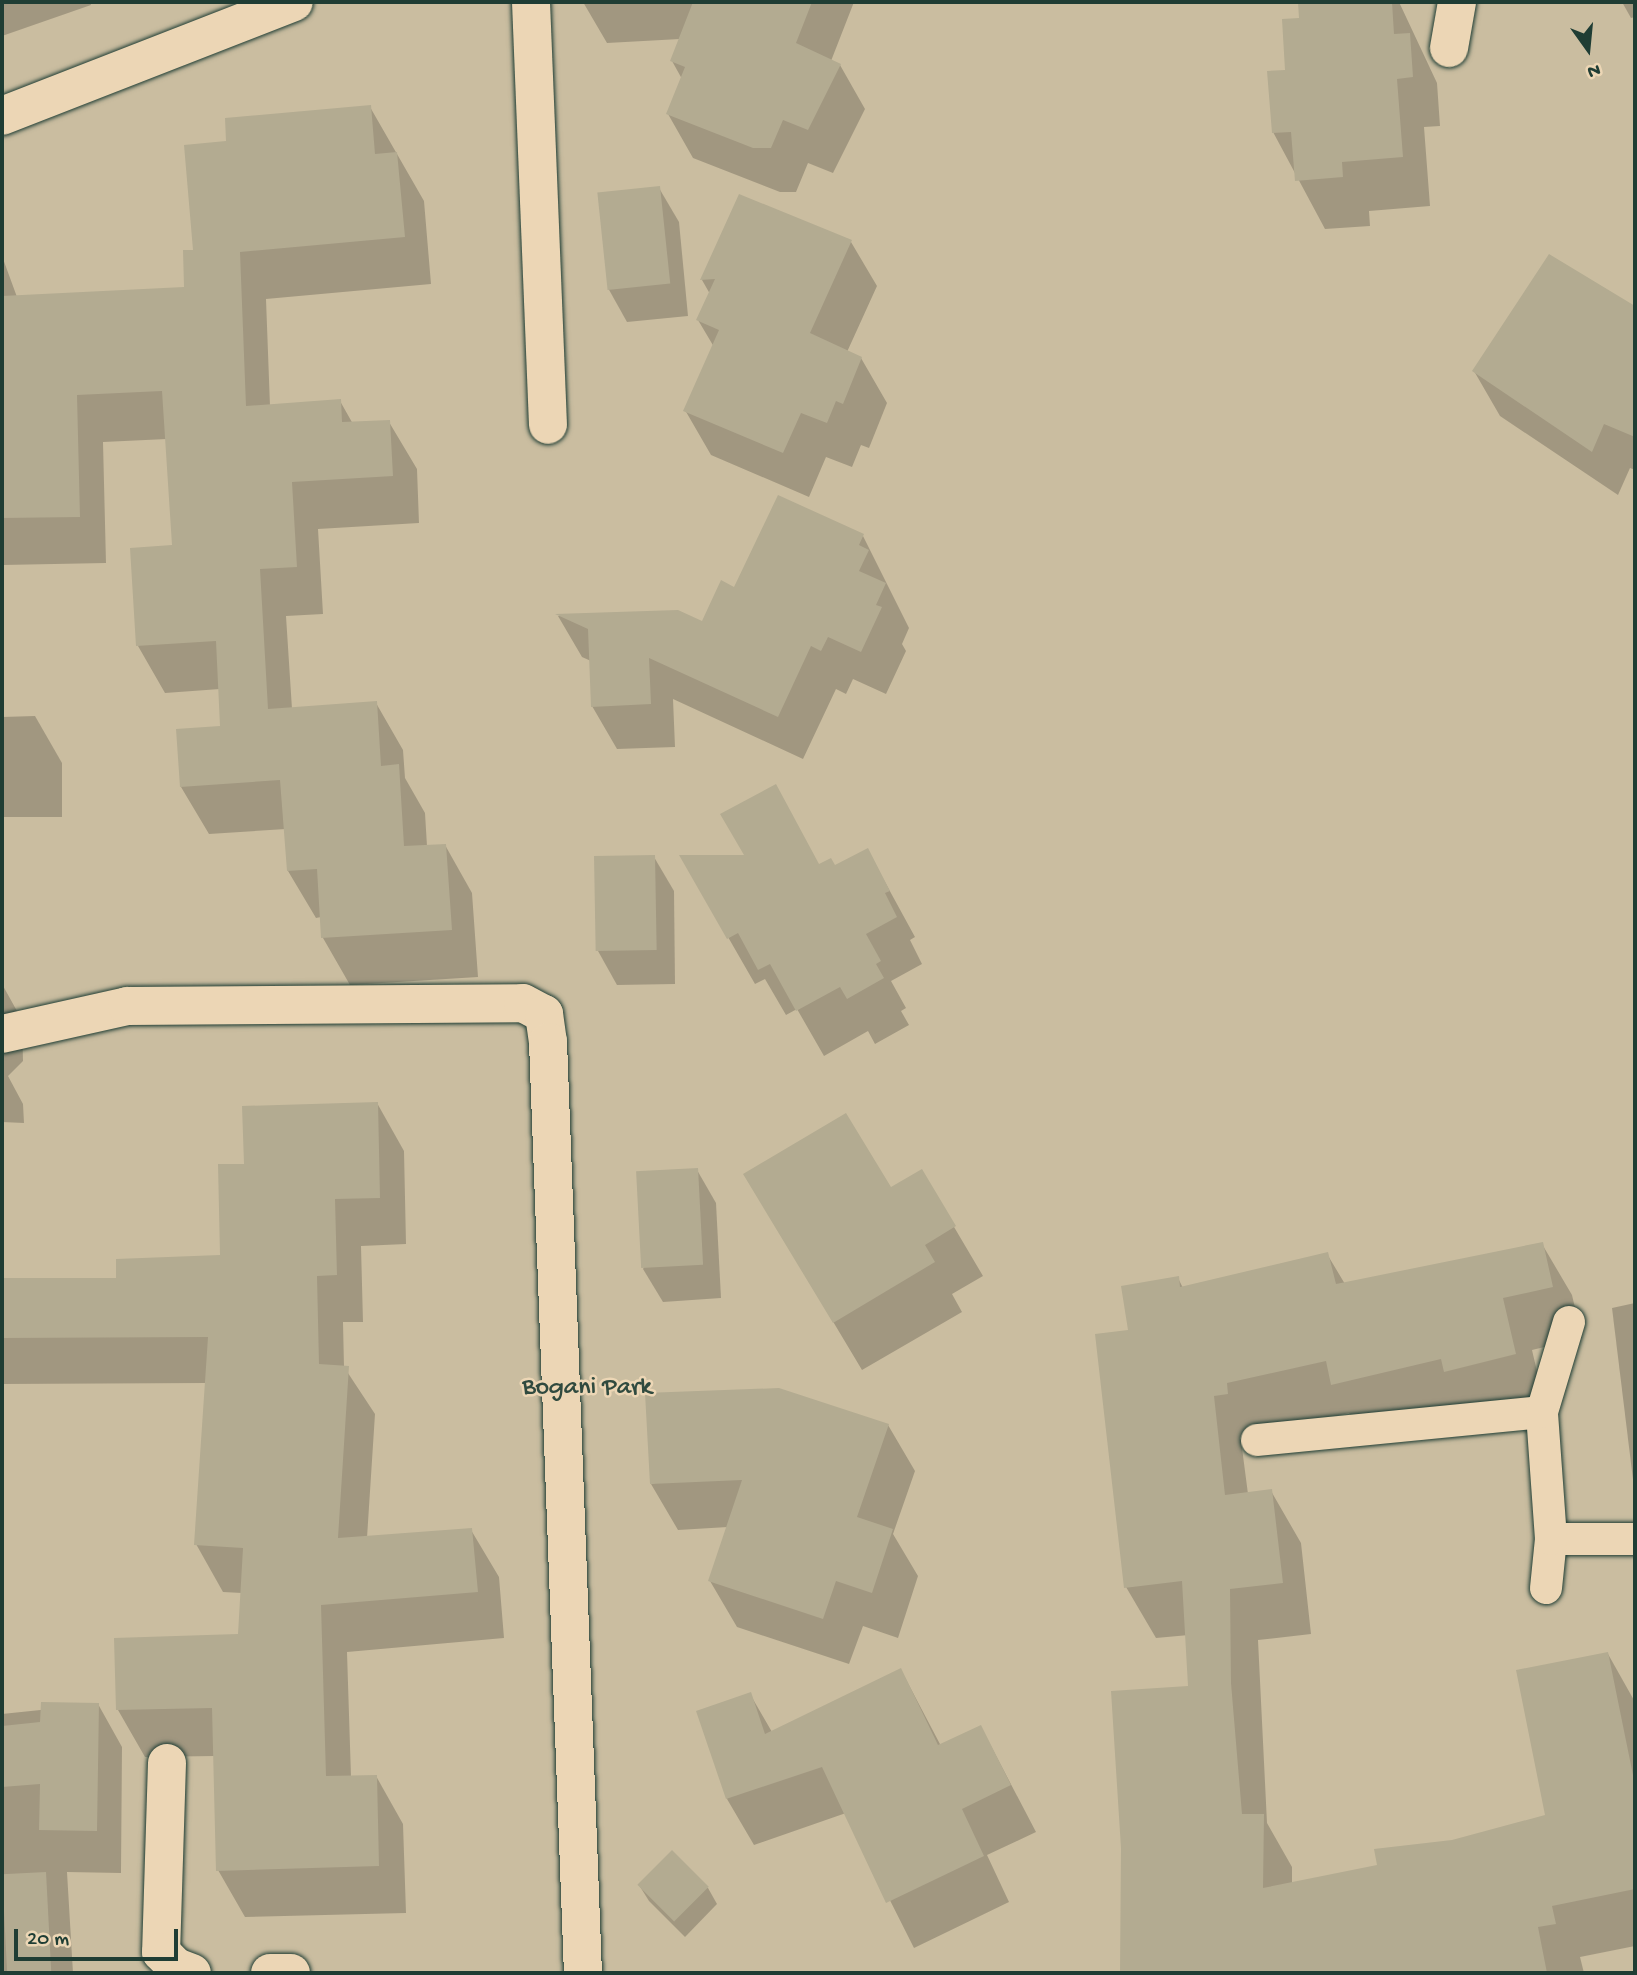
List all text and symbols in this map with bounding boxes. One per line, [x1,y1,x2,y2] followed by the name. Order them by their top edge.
[1553,14,1623,84] north arrow
[1585,57,1603,82] text: N
[522,1373,652,1405] park label: Bogani Park
[18,1916,182,1960] scale bar
[27,1928,69,1953] text: 20 m

